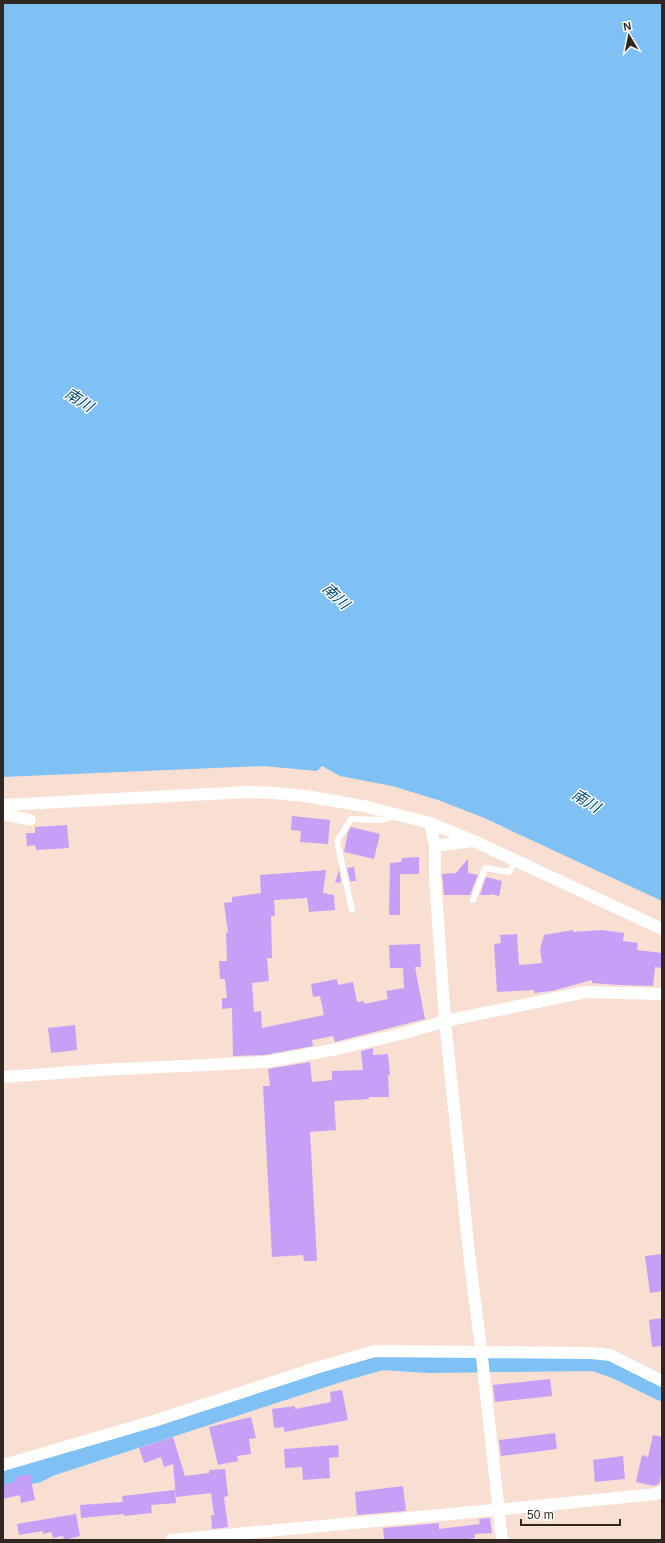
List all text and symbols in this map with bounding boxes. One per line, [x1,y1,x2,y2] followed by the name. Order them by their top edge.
[609,16,649,56] north arrow
[622,20,632,33] text: N
[62,384,98,416] water label: 南川
[320,579,355,613] water label: 南川
[569,785,605,817] water label: 南川
[521,1501,620,1527] scale bar
[527,1508,554,1522] text: 50 m

